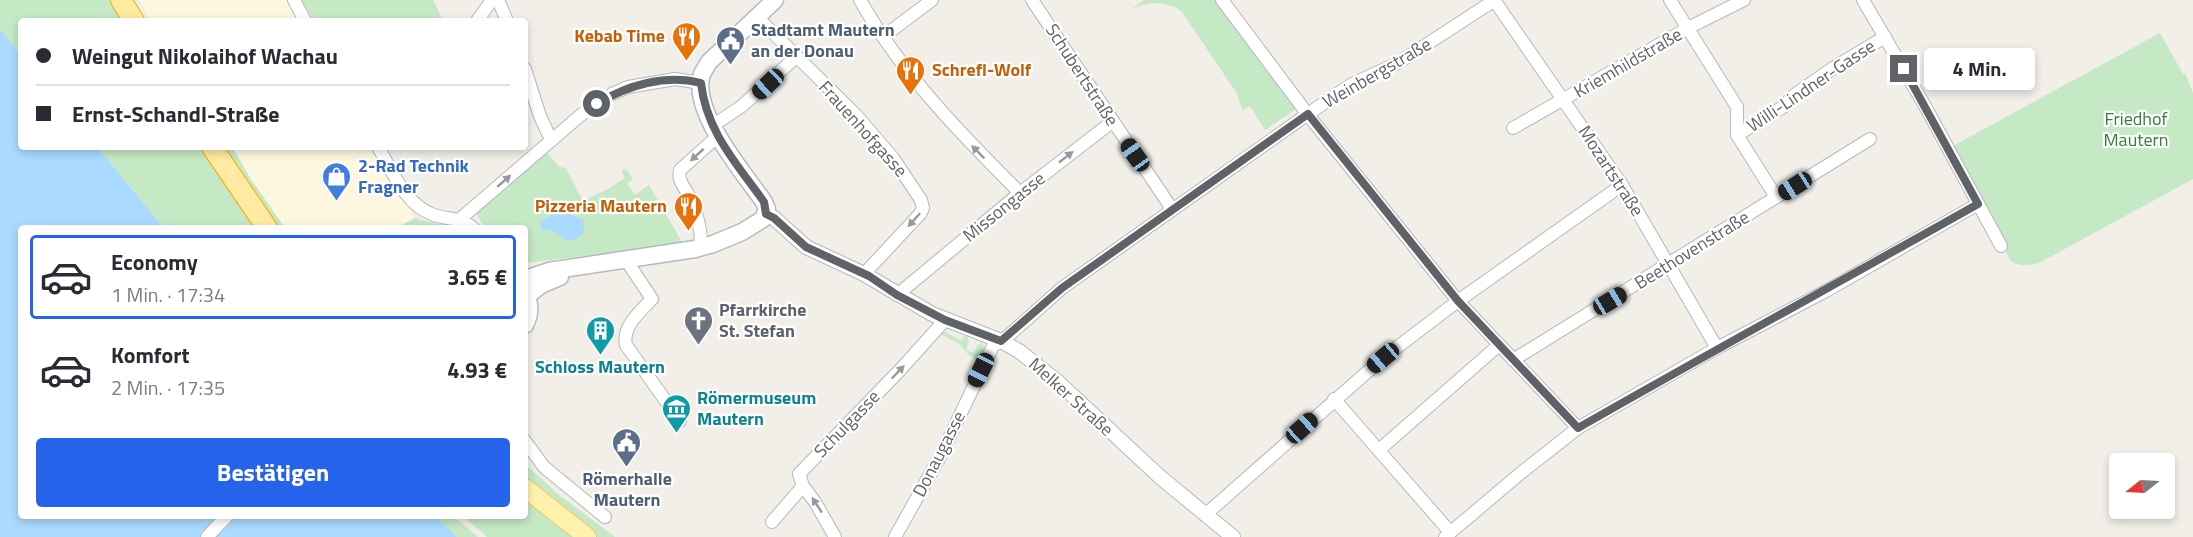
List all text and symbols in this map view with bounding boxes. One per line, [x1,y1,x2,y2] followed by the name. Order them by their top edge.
[751,16,895,64] place label: Stadtamt Mautern an der Donau
[1039,18,1126,131] street label: Schubertstraße
[670,20,702,62] restaurant icon: Kebab Time
[1569,21,1687,105] street label: Kriemhildstraße
[574,22,665,49] place label: Kebab Time
[714,24,746,66] public building icon: Stadtamt Mautern an der Donau
[1317,30,1436,115] street label: Weinbergstraße
[1741,33,1880,139] street label: Willi-Lindner-Gasse
[72,39,338,73] text: Weingut Nikolaihof Wachau
[1925,48,2036,90] callout: 4 Min.
[1952,53,2007,84] text: 4 Min.
[895,54,927,96] restaurant icon: Schrefl-Wolf
[1890,55,1917,82] route end
[932,56,1032,83] place label: Schrefl-Wolf
[749,65,787,103] car
[813,74,914,183] street label: Frauenhofgasse
[583,90,610,117] route start
[72,97,279,131] text: Ernst-Schandl-Straße
[2104,105,2169,153] park label: Friedhof Mautern
[1572,120,1651,222] street label: Mozartstraße
[1117,135,1153,175] car
[972,145,986,159] one-way arrow
[689,148,705,161] one-way arrow
[1058,151,1073,163] one-way arrow
[358,152,470,200] place label: 2-Rad Technik Fragner
[321,160,353,202] shop icon: 2-Rad Technik Fragner
[957,165,1051,248] street label: Missongasse
[1775,169,1815,203] car
[496,175,511,188] one-way arrow
[672,190,704,232] restaurant icon: Pizzeria Mautern
[535,192,667,219] place label: Pizzeria Mautern
[1629,203,1755,296] street label: Beethovenstraße
[908,212,921,227] one-way arrow
[111,245,198,279] text: Economy
[39,250,93,304] icon: car
[447,260,507,294] text: 3.65 €
[111,279,225,310] text: 1 Min. · 17:34
[1590,284,1630,318] car
[719,296,806,344] place label: Pfarrkirche St. Stefan
[682,304,714,346] church icon: Pfarrkirche St. Stefan
[584,314,616,356] building icon: Schloss Mautern
[111,338,190,372] text: Komfort
[1363,340,1403,376] car
[39,343,93,397] icon: car
[965,350,997,390] car
[1023,351,1120,442] street label: Melker Straße
[447,353,507,387] text: 4.93 €
[535,353,665,380] place label: Schloss Mautern
[891,364,905,379] one-way arrow
[111,372,225,403] text: 2 Min. · 17:35
[697,384,816,432] place label: Römermuseum Mautern
[807,384,886,464] street label: Schulgasse
[660,392,692,434] museum icon: Römermuseum Mautern
[905,406,972,502] street label: Donaugasse
[1283,409,1321,447] car
[611,426,643,468] public building icon: Römerhalle Mautern
[36,438,510,507] button: Bestätigen
[2109,453,2175,519] north arrow
[2109,453,2175,519] map controls
[582,465,672,513] place label: Römerhalle Mautern
[811,497,822,514] one-way arrow

